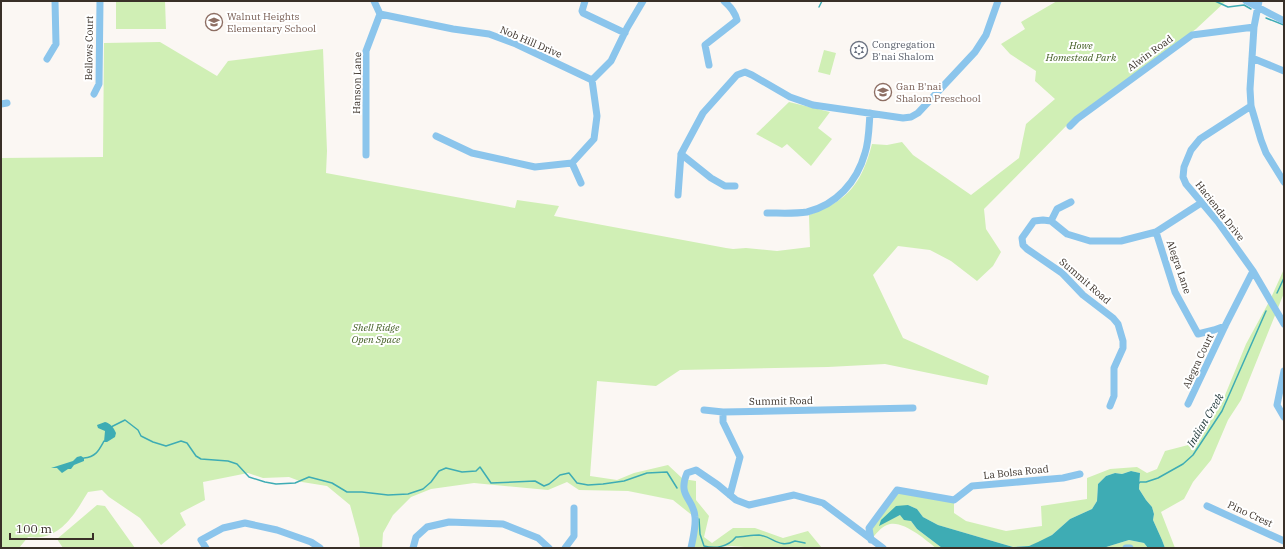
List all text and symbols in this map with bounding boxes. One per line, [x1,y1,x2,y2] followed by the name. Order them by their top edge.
[227,10,316,35] place label: Walnut Heights Elementary School
[204,12,224,32] school or university icon: Walnut Heights Elementary School
[82,15,96,81] street label: Bellows Court
[498,23,564,61] street label: Nob Hill Drive
[1125,32,1175,74] street label: Alwin Road
[872,38,936,63] place label: Congregation B'nai Shalom
[1045,39,1117,64] park label: Howe Homestead Park
[849,40,869,60] synagogue icon: Congregation B'nai Shalom
[350,52,364,114] street label: Hanson Lane
[896,80,981,105] place label: Gan B'nai Shalom Preschool
[873,82,893,102] school or university icon: Gan B'nai Shalom Preschool
[1193,178,1247,244] street label: Hacienda Drive
[1164,238,1194,296] street label: Alegra Lane
[1057,255,1113,307] street label: Summit Road
[351,321,401,346] park label: Shell Ridge Open Space
[1180,331,1217,391] street label: Alegra Court
[1183,390,1227,450] water label: Indian Creek
[749,394,813,408] street label: Summit Road
[983,462,1049,482] street label: La Bolsa Road
[1225,498,1275,530] street label: Pino Crest
[10,515,93,541] scale bar
[16,521,52,536] text: 100 m

